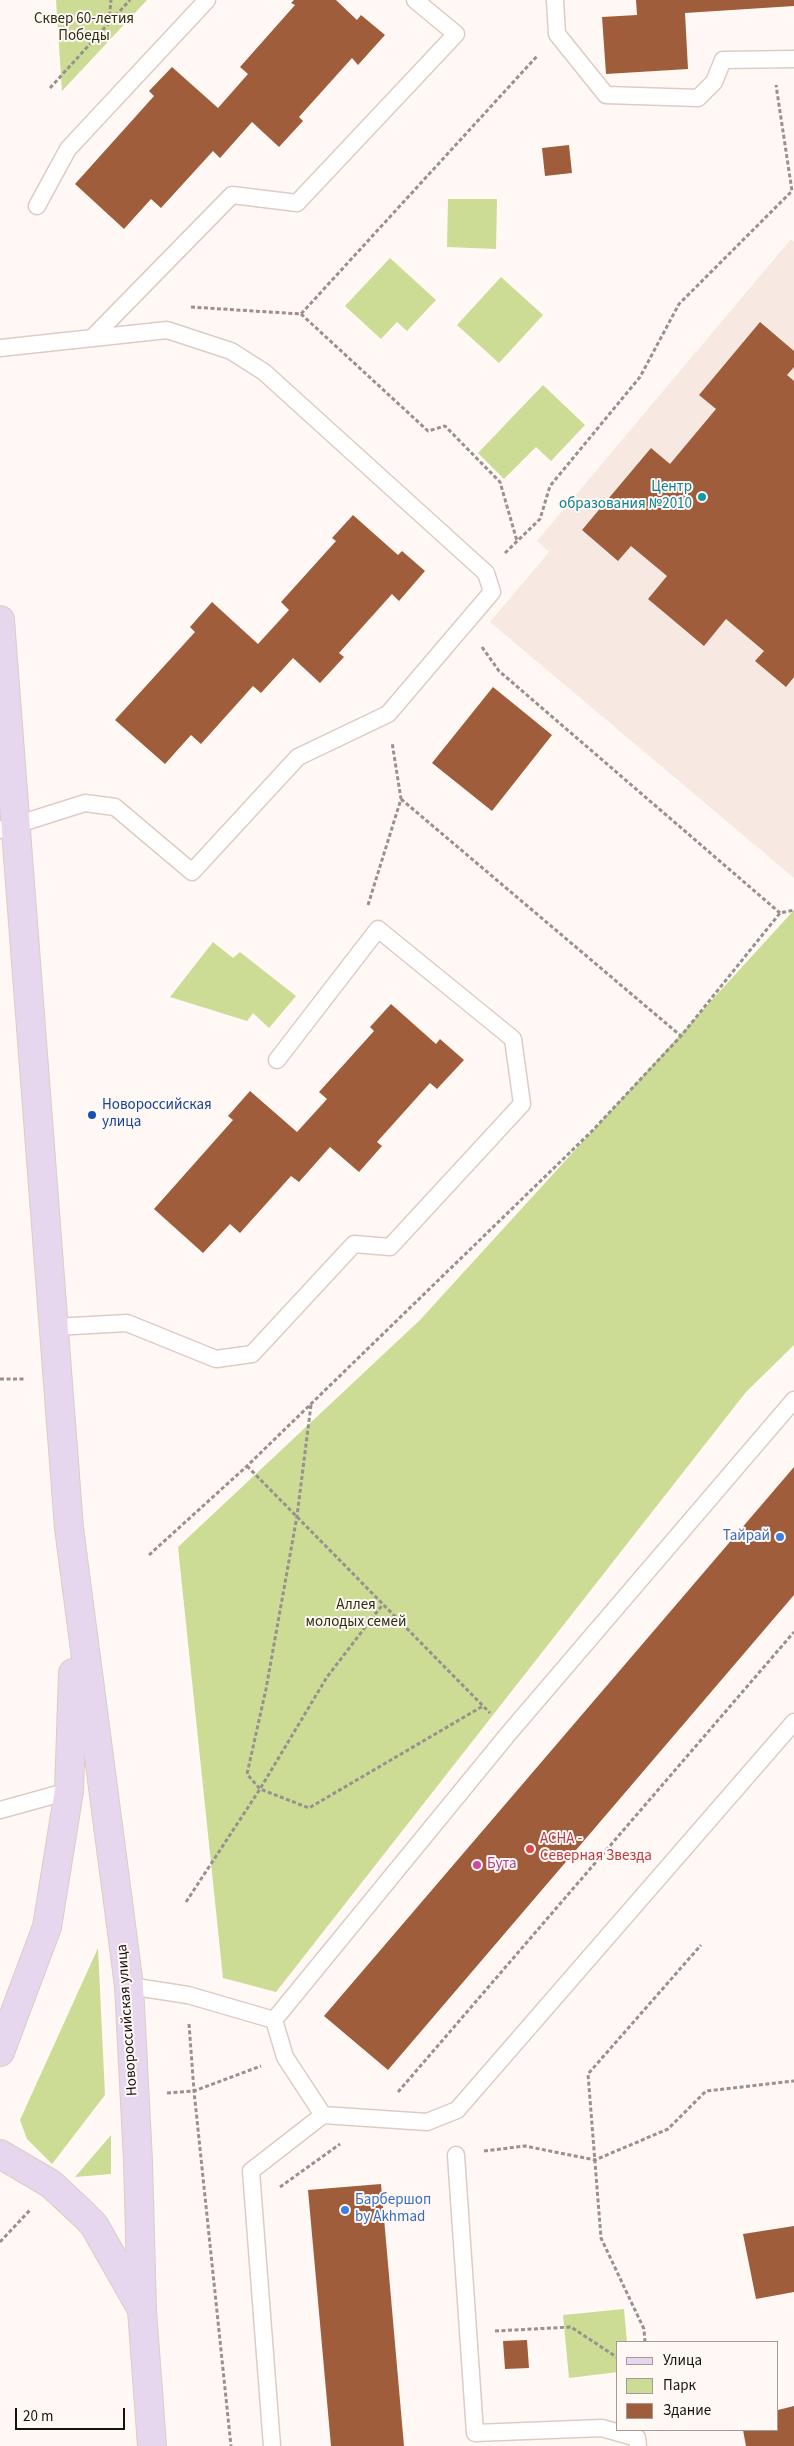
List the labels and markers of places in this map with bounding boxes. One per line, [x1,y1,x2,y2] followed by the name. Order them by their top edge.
[559,479,692,514] place label: Центр образования №2010
[696,491,708,503] marker: Центр образования №2010
[102,1097,212,1132] place label: Новороссийская улица
[86,1109,98,1121] marker: Новороссийская улица
[723,1528,770,1546] place label: Тайрай
[774,1531,786,1543] marker: Тайрай
[540,1831,652,1866] place label: АСНА - Северная Звезда
[524,1843,536,1855] marker: АСНА - Северная Звезда
[487,1856,517,1874] place label: Бута
[471,1859,483,1871] marker: Бута
[355,2192,431,2227] place label: Барбершоп by Akhmad
[339,2204,351,2216] marker: Барбершоп by Akhmad

